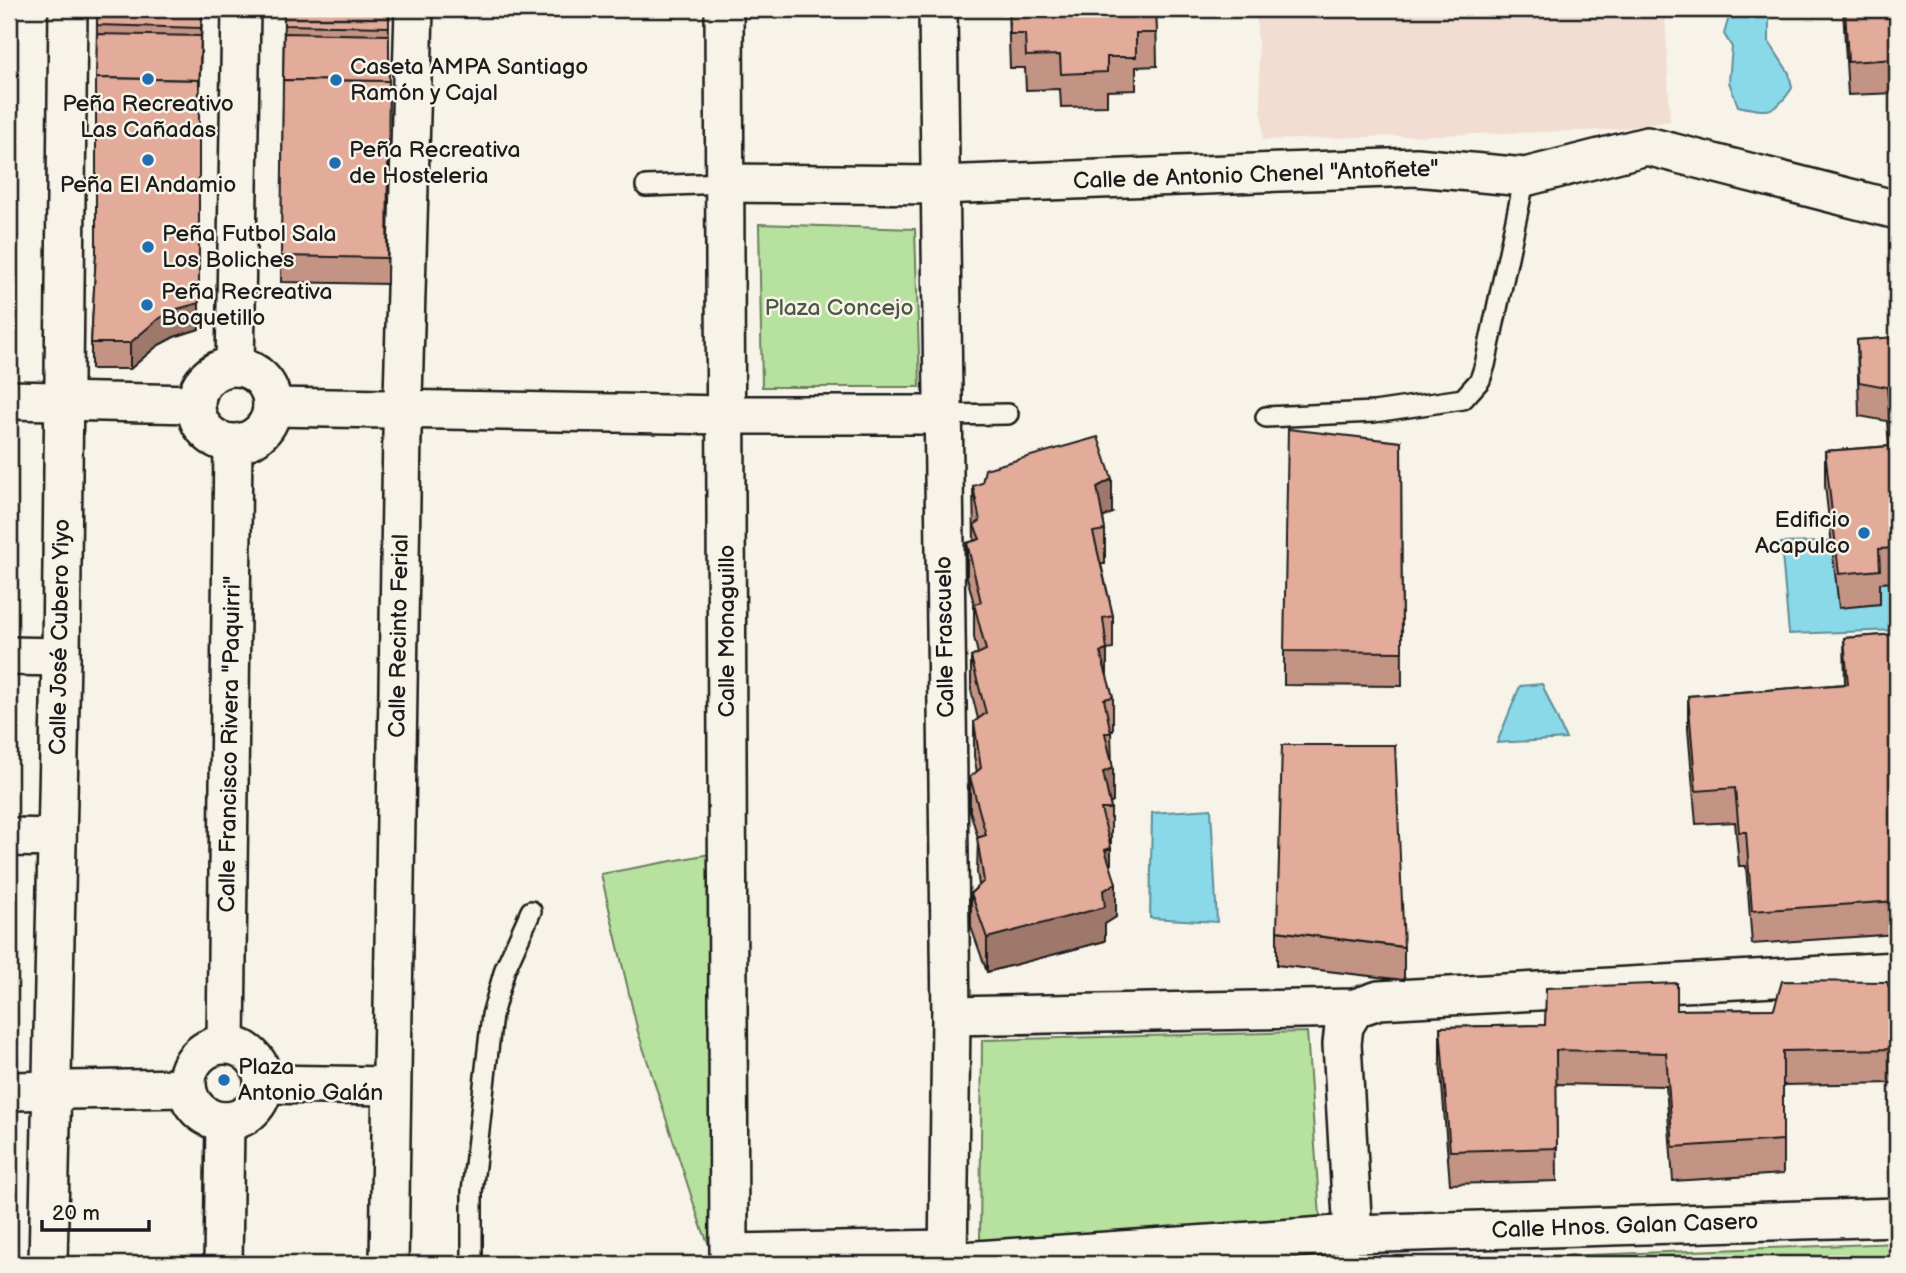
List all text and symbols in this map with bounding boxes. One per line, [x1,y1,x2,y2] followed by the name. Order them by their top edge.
[350,53,588,107] place label: Caseta AMPA Santiago Ramón y Cajal
[140,71,156,87] marker: Peña Recreativo Las Cañadas
[328,72,344,88] marker: Caseta AMPA Santiago Ramón y Cajal
[62,90,234,144] place label: Peña Recreativo Las Cañadas
[349,136,521,190] place label: Peña Recreativa de Hosteleria
[140,152,156,168] marker: Peña El Andamio
[327,155,343,171] marker: Peña Recreativa de Hosteleria
[1073,155,1439,195] street label: Calle de Antonio Chenel "Antoñete"
[60,171,236,199] place label: Peña El Andamio
[162,220,337,274] place label: Peña Futbol Sala Los Boliches
[140,239,156,255] marker: Peña Futbol Sala Los Boliches
[161,278,333,332] place label: Peña Recreativa Boquetillo
[764,294,914,322] park label: Plaza Concejo
[139,297,155,313] marker: Peña Recreativa Boquetillo
[1755,506,1850,560] place label: Edificio Acapulco
[44,519,76,755] street label: Calle José Cubero Yiyo
[1856,525,1872,541] marker: Edificio Acapulco
[383,534,415,738] street label: Calle Recinto Ferial
[713,545,741,717] street label: Calle Monaguillo
[930,556,960,718] street label: Calle Frascuelo
[213,575,247,913] street label: Calle Francisco Rivera "Paquirri"
[238,1053,383,1107] place label: Plaza Antonio Galán
[216,1072,232,1088] marker: Plaza Antonio Galán
[42,1189,149,1233] scale bar
[52,1201,100,1226] text: 20 m
[1491,1207,1759,1245] street label: Calle Hnos. Galan Casero

